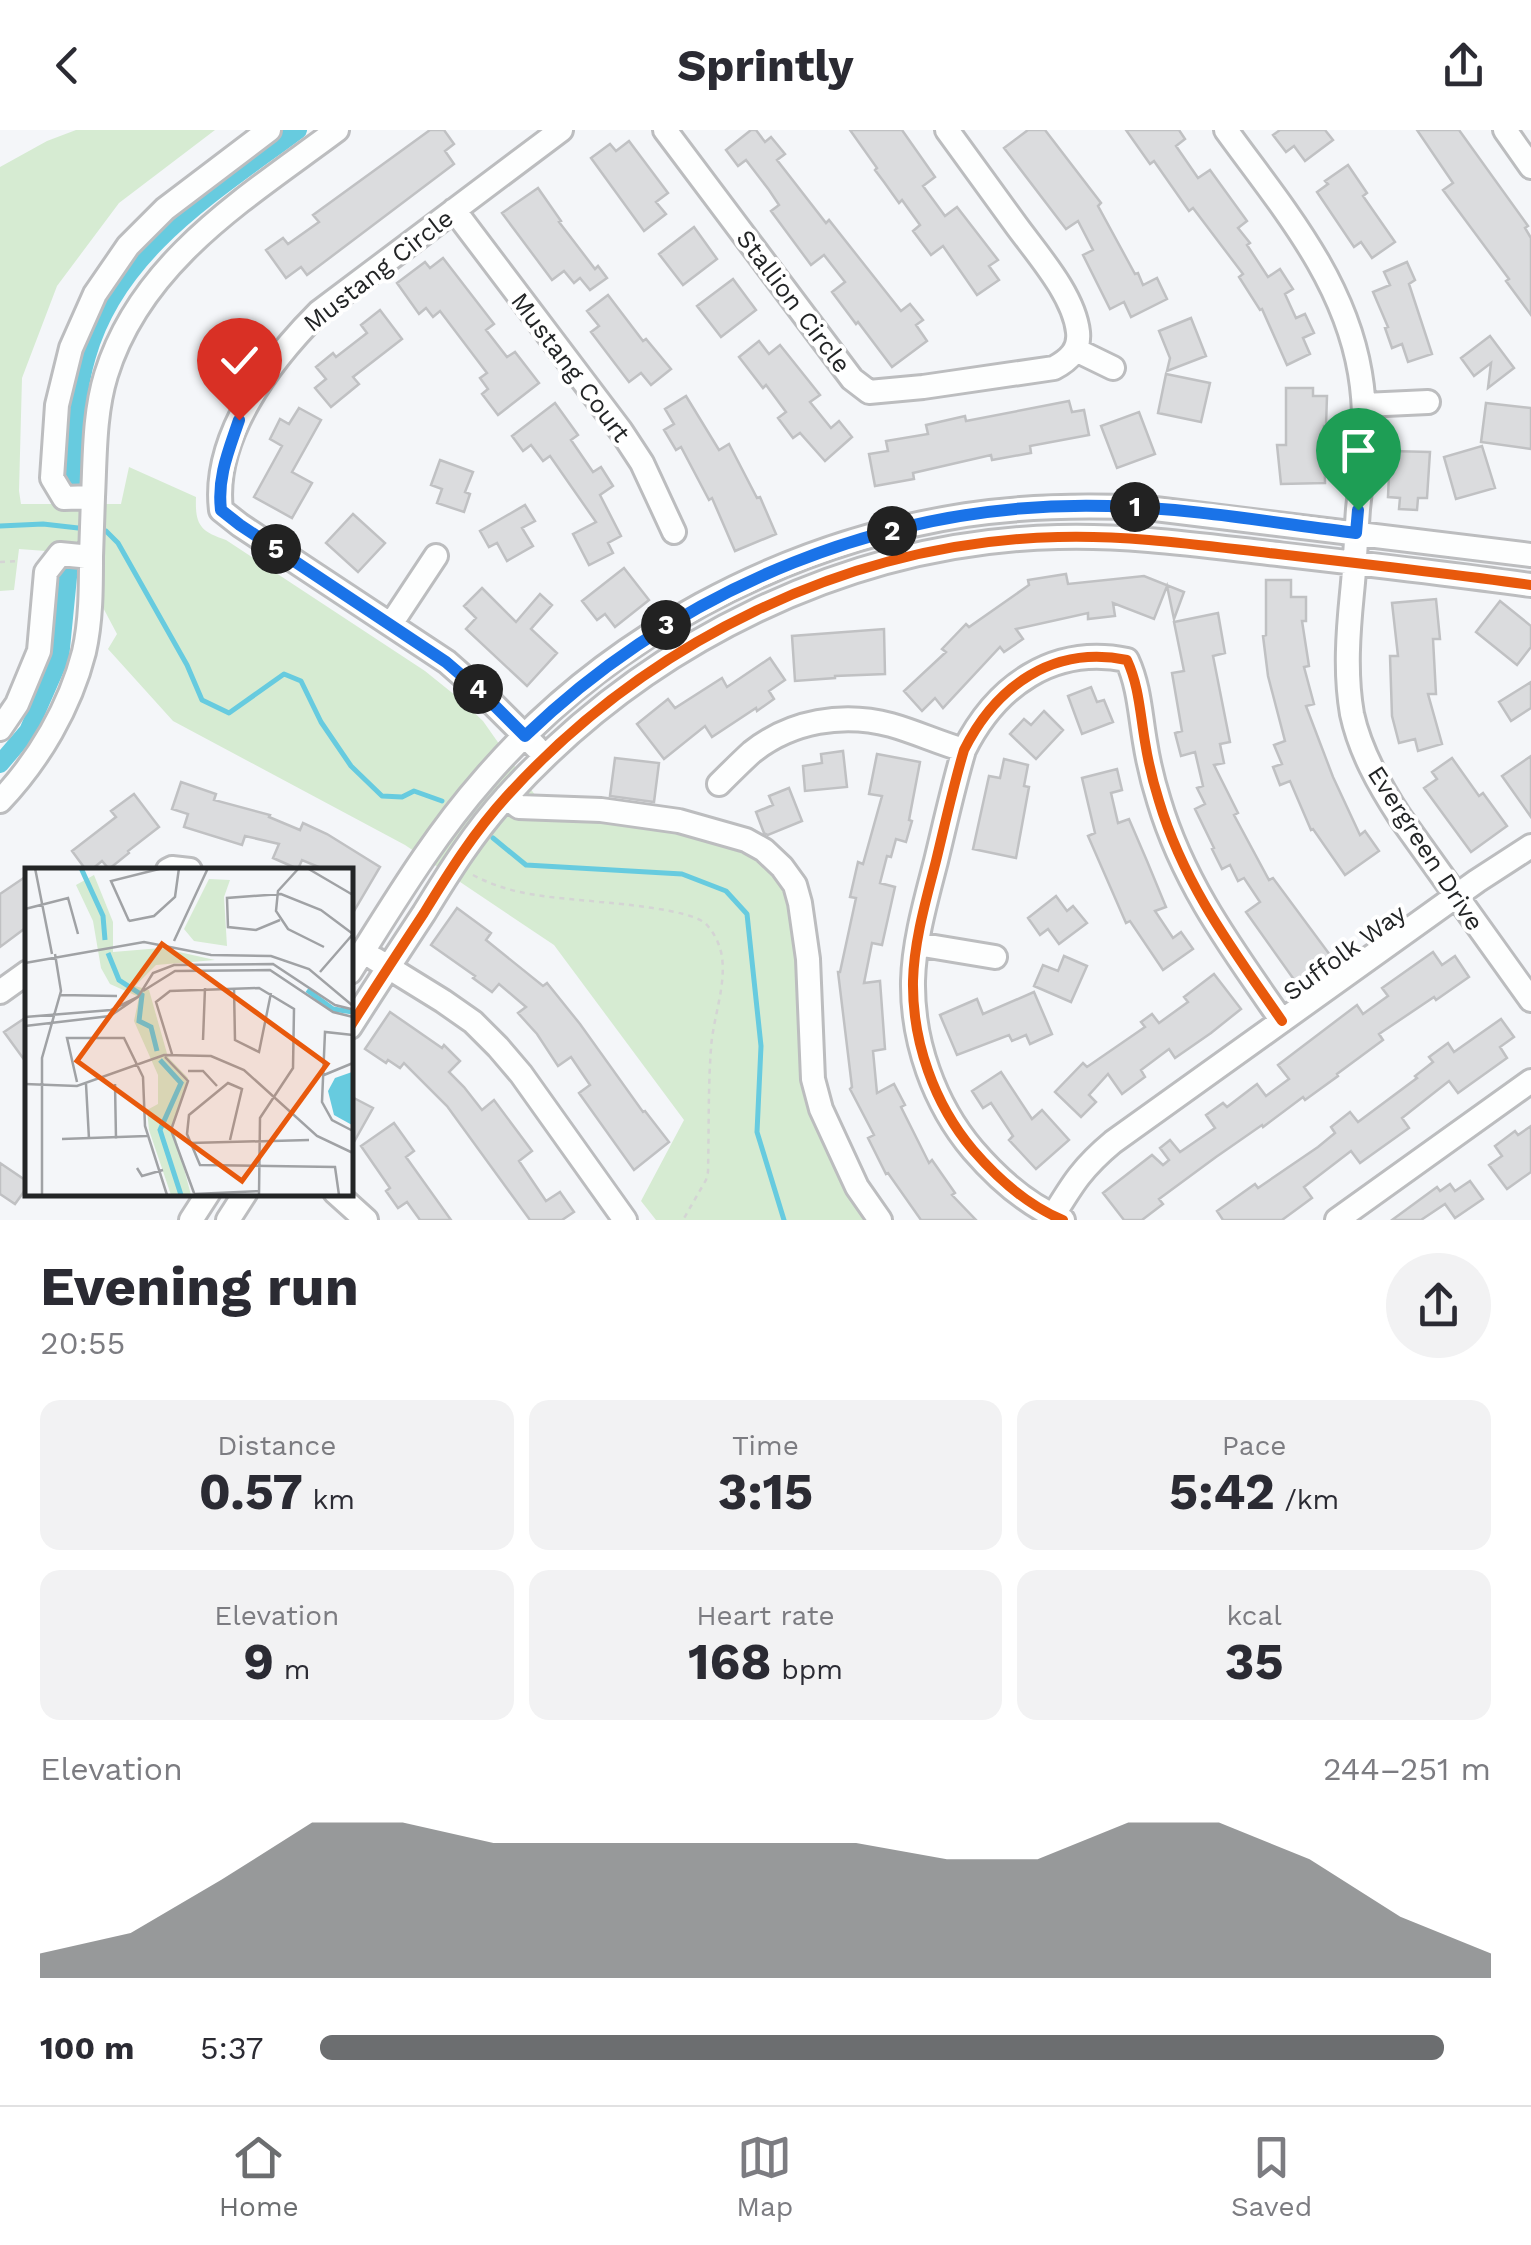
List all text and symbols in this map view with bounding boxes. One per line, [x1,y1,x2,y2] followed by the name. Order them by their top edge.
[40,38,95,93] icon: back
[1436,38,1491,93] icon: share
[677,39,854,92] text: Sprintly
[298,203,459,338] street label: Mustang Circle
[730,224,857,378] street label: Stallion Circle
[505,287,636,448] street label: Mustang Court
[197,318,282,421] pin
[212,333,267,388] icon: check
[1316,408,1401,511] pin
[1331,423,1386,478] icon: arrive
[1110,482,1160,532] pin: 1
[1129,490,1141,523] text: 1
[867,506,917,556] pin: 2
[884,514,900,547] text: 2
[251,524,301,574] pin: 5
[268,532,284,565] text: 5
[641,600,691,650] pin: 3
[658,608,674,641] text: 3
[453,664,503,714] pin: 4
[469,672,487,705] text: 4
[1362,761,1490,936] street label: Evergreen Drive
[25,868,352,1195] inset map
[1277,898,1411,1007] street label: Suffolk Way
[1386,1253,1491,1358] button: share
[40,1254,359,1318] text: Evening run
[40,1324,125,1362] text: 20:55
[217,1429,336,1462] text: Distance
[732,1429,799,1462] text: Time
[1222,1429,1287,1462] text: Pace
[199,1462,303,1521] text: 0.57
[718,1462,813,1521] text: 3:15
[1169,1462,1275,1521] text: 5:42
[303,1483,355,1516] text: km
[1275,1483,1339,1516] text: /km
[214,1599,339,1632] text: Elevation
[696,1599,835,1632] text: Heart rate
[1226,1599,1282,1632] text: kcal
[243,1632,274,1691] text: 9
[688,1632,772,1691] text: 168
[1225,1632,1284,1691] text: 35
[274,1653,310,1686] text: m
[772,1653,843,1686] text: bpm
[40,1750,183,1788] text: Elevation
[1323,1750,1491,1788] text: 244–251 m
[40,2029,134,2067] text: 100 m
[200,2029,263,2067] text: 5:37
[219,2130,299,2223] tab: Home
[736,2130,793,2223] tab: Map
[1231,2130,1312,2223] tab: Saved

